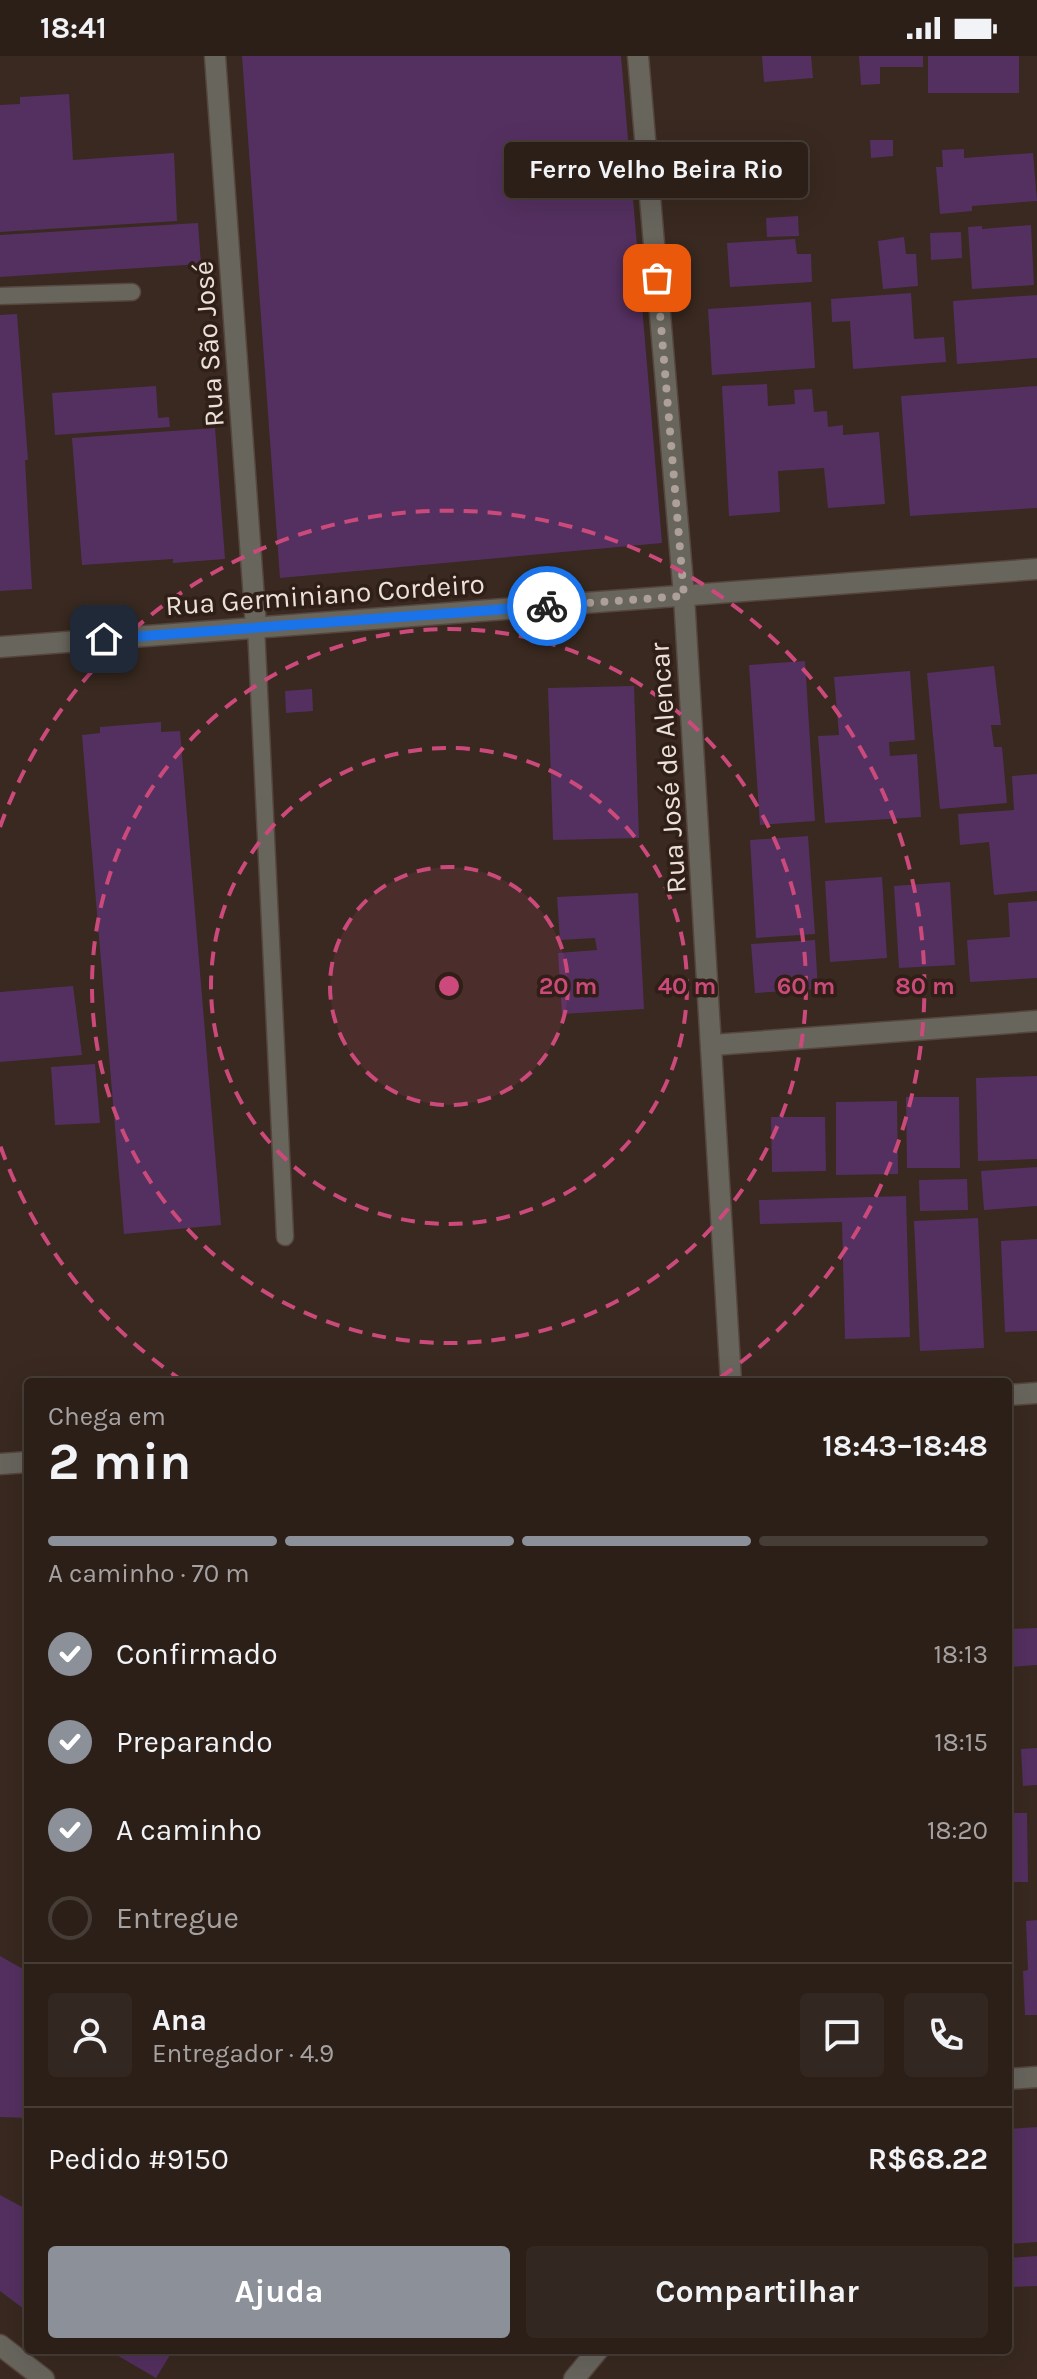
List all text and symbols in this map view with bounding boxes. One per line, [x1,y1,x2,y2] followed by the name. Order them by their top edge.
[40,10,107,46] text: 18:41
[505,142,809,198] callout: Ferro Velho Beira Rio
[529,154,783,185] text: Ferro Velho Beira Rio
[623,244,691,312] pin
[635,256,679,300] icon: bag
[186,260,231,428] street label: Rua São José
[507,566,587,646] courier
[164,567,486,622] street label: Rua Germiniano Cordeiro
[525,584,569,628] icon: bike
[70,605,138,673] pin
[82,617,126,661] icon: home
[642,641,693,894] street label: Rua José de Alencar
[435,972,463,1000] centre of rings
[539,972,597,1000] text: 20 m
[658,972,716,1000] text: 40 m
[777,972,835,1000] text: 60 m
[895,972,955,1000] text: 80 m
[48,1401,166,1432] text: Chega em
[822,1428,988,1464] text: 18:43–18:48
[48,1431,191,1492] text: 2 min
[48,1558,250,1589] text: A caminho · 70 m
[48,1632,92,1676] icon: check
[116,1636,278,1672] text: Confirmado
[933,1639,988,1670] text: 18:13
[48,1720,92,1764] icon: check
[116,1724,273,1760] text: Preparando
[934,1727,988,1758] text: 18:15
[48,1808,92,1852] icon: check
[116,1812,262,1848] text: A caminho
[927,1815,988,1846] text: 18:20
[116,1900,239,1936] text: Entregue
[48,1993,132,2077] button: person
[800,1993,884,2077] button: chat
[904,1993,988,2077] button: phone
[152,2002,207,2038] text: Ana
[152,2038,334,2069] text: Entregador · 4.9
[48,2141,229,2177] text: Pedido #9150
[868,2141,988,2177] text: R$68.22
[48,2246,510,2338] button: Ajuda
[526,2246,988,2338] button: Compartilhar

